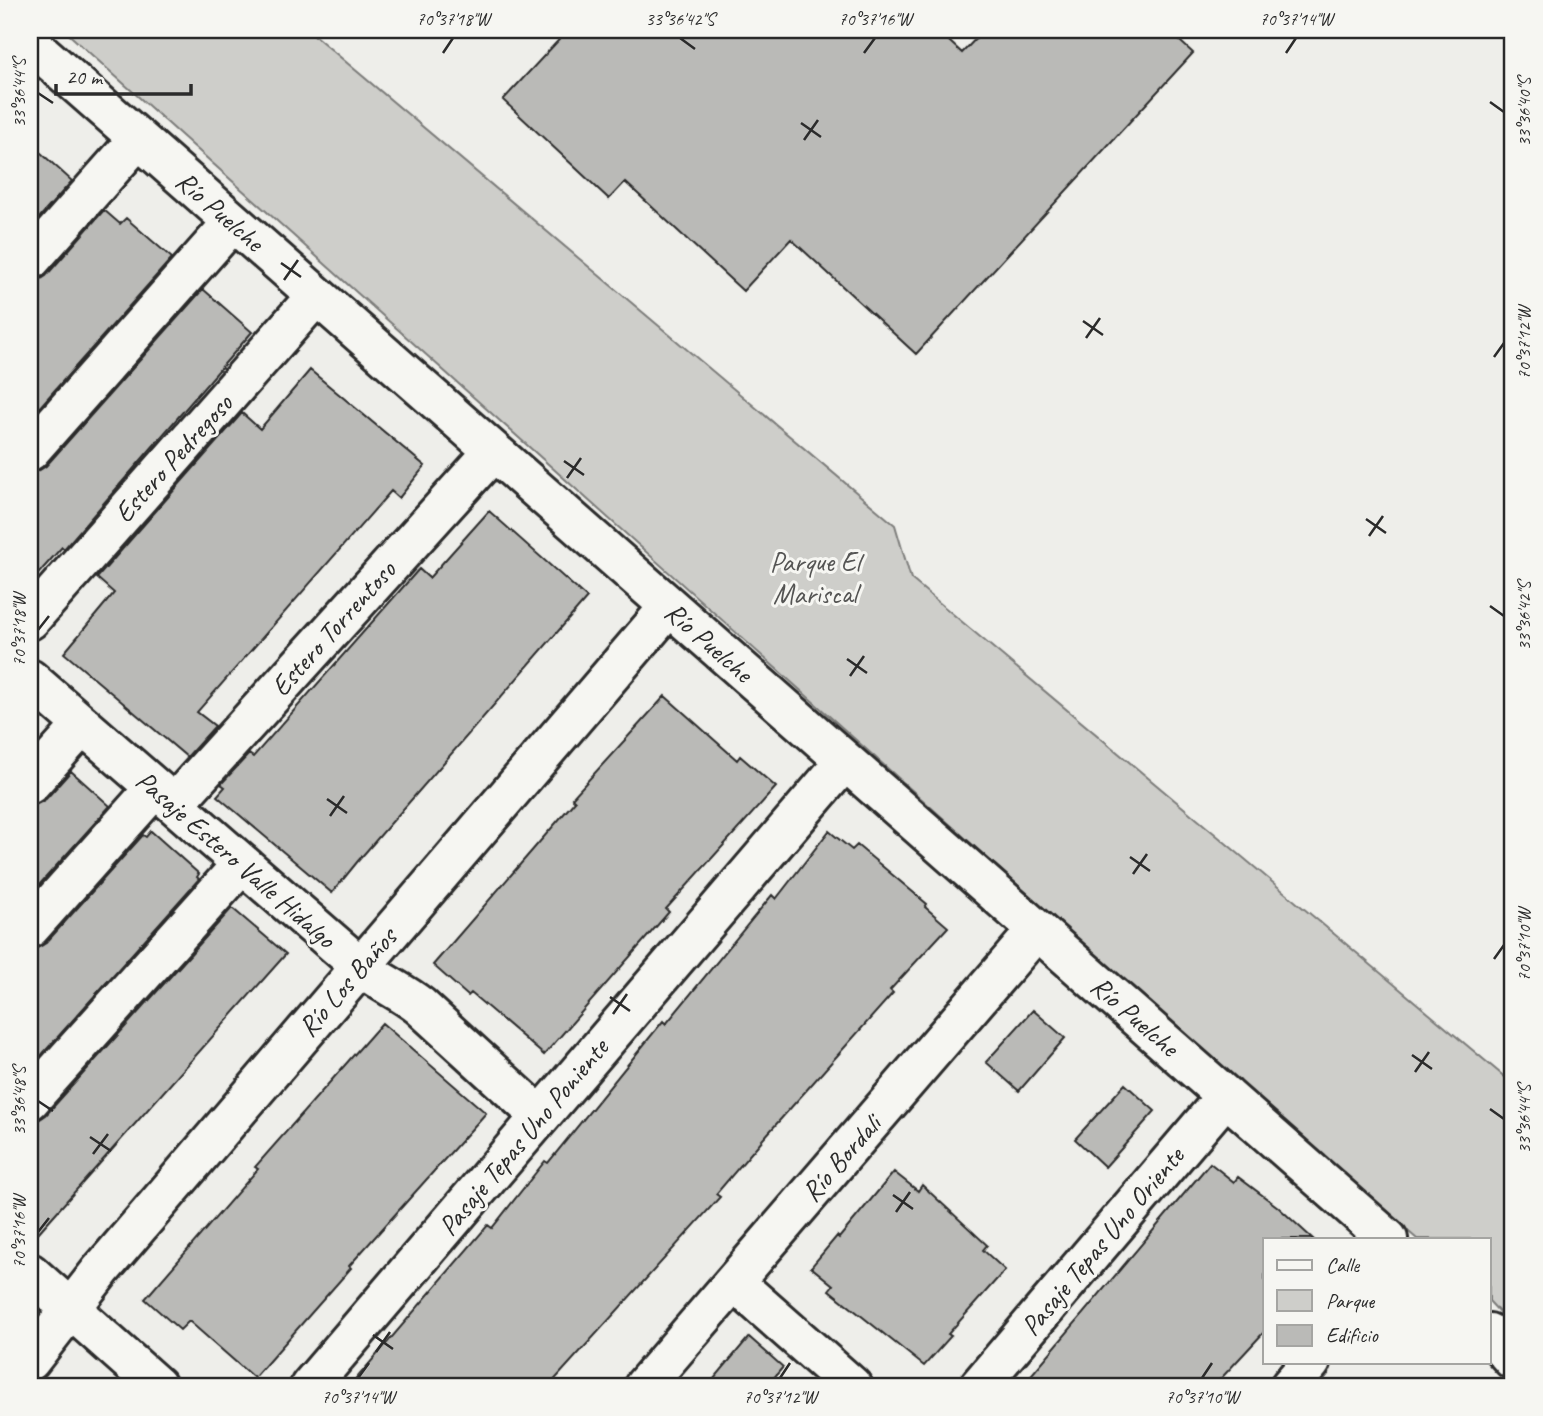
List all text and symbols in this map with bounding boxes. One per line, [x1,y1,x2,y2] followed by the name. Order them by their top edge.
[416,8,493,30] text: 70°37'18"W
[646,8,718,30] text: 33°36'42"S
[838,8,915,30] text: 70°37'16"W
[1259,8,1336,30] text: 70°37'14"W
[56,52,191,96] scale bar
[8,55,30,127] text: 33°36'44"S
[66,64,104,90] text: 20 m
[1513,74,1535,146] text: 33°36'40"S
[169,163,273,260] street label: Río Puelche
[1513,303,1535,380] text: 70°37'12"W
[106,385,241,530] street label: Estero Pedregoso
[770,544,866,611] park label: Parque El Mariscal
[263,551,404,703] street label: Estero Torrentoso
[1513,578,1535,650] text: 33°36'42"S
[8,590,30,667] text: 70°37'18"W
[658,594,762,691] street label: Río Puelche
[129,763,345,957] street label: Pasaje Estero Valle Hidalgo
[1513,905,1535,982] text: 70°37'10"W
[290,919,405,1044] street label: Río Los Baños
[1084,968,1188,1065] street label: Río Puelche
[430,1030,617,1243] street label: Pasaje Tepas Uno Poniente
[8,1063,30,1135] text: 33°36'48"S
[1513,1081,1535,1153] text: 33°36'44"S
[794,1104,891,1209] street label: Río Bordali
[1013,1138,1192,1343] street label: Pasaje Tepas Uno Oriente
[8,1192,30,1269] text: 70°37'16"W
[1263,1238,1490,1364] legend
[1326,1252,1360,1278] text: Calle
[1326,1288,1375,1314] text: Parque
[1326,1322,1379,1348] text: Edificio
[321,1386,398,1408] text: 70°37'14"W
[743,1386,820,1408] text: 70°37'12"W
[1165,1386,1242,1408] text: 70°37'10"W

